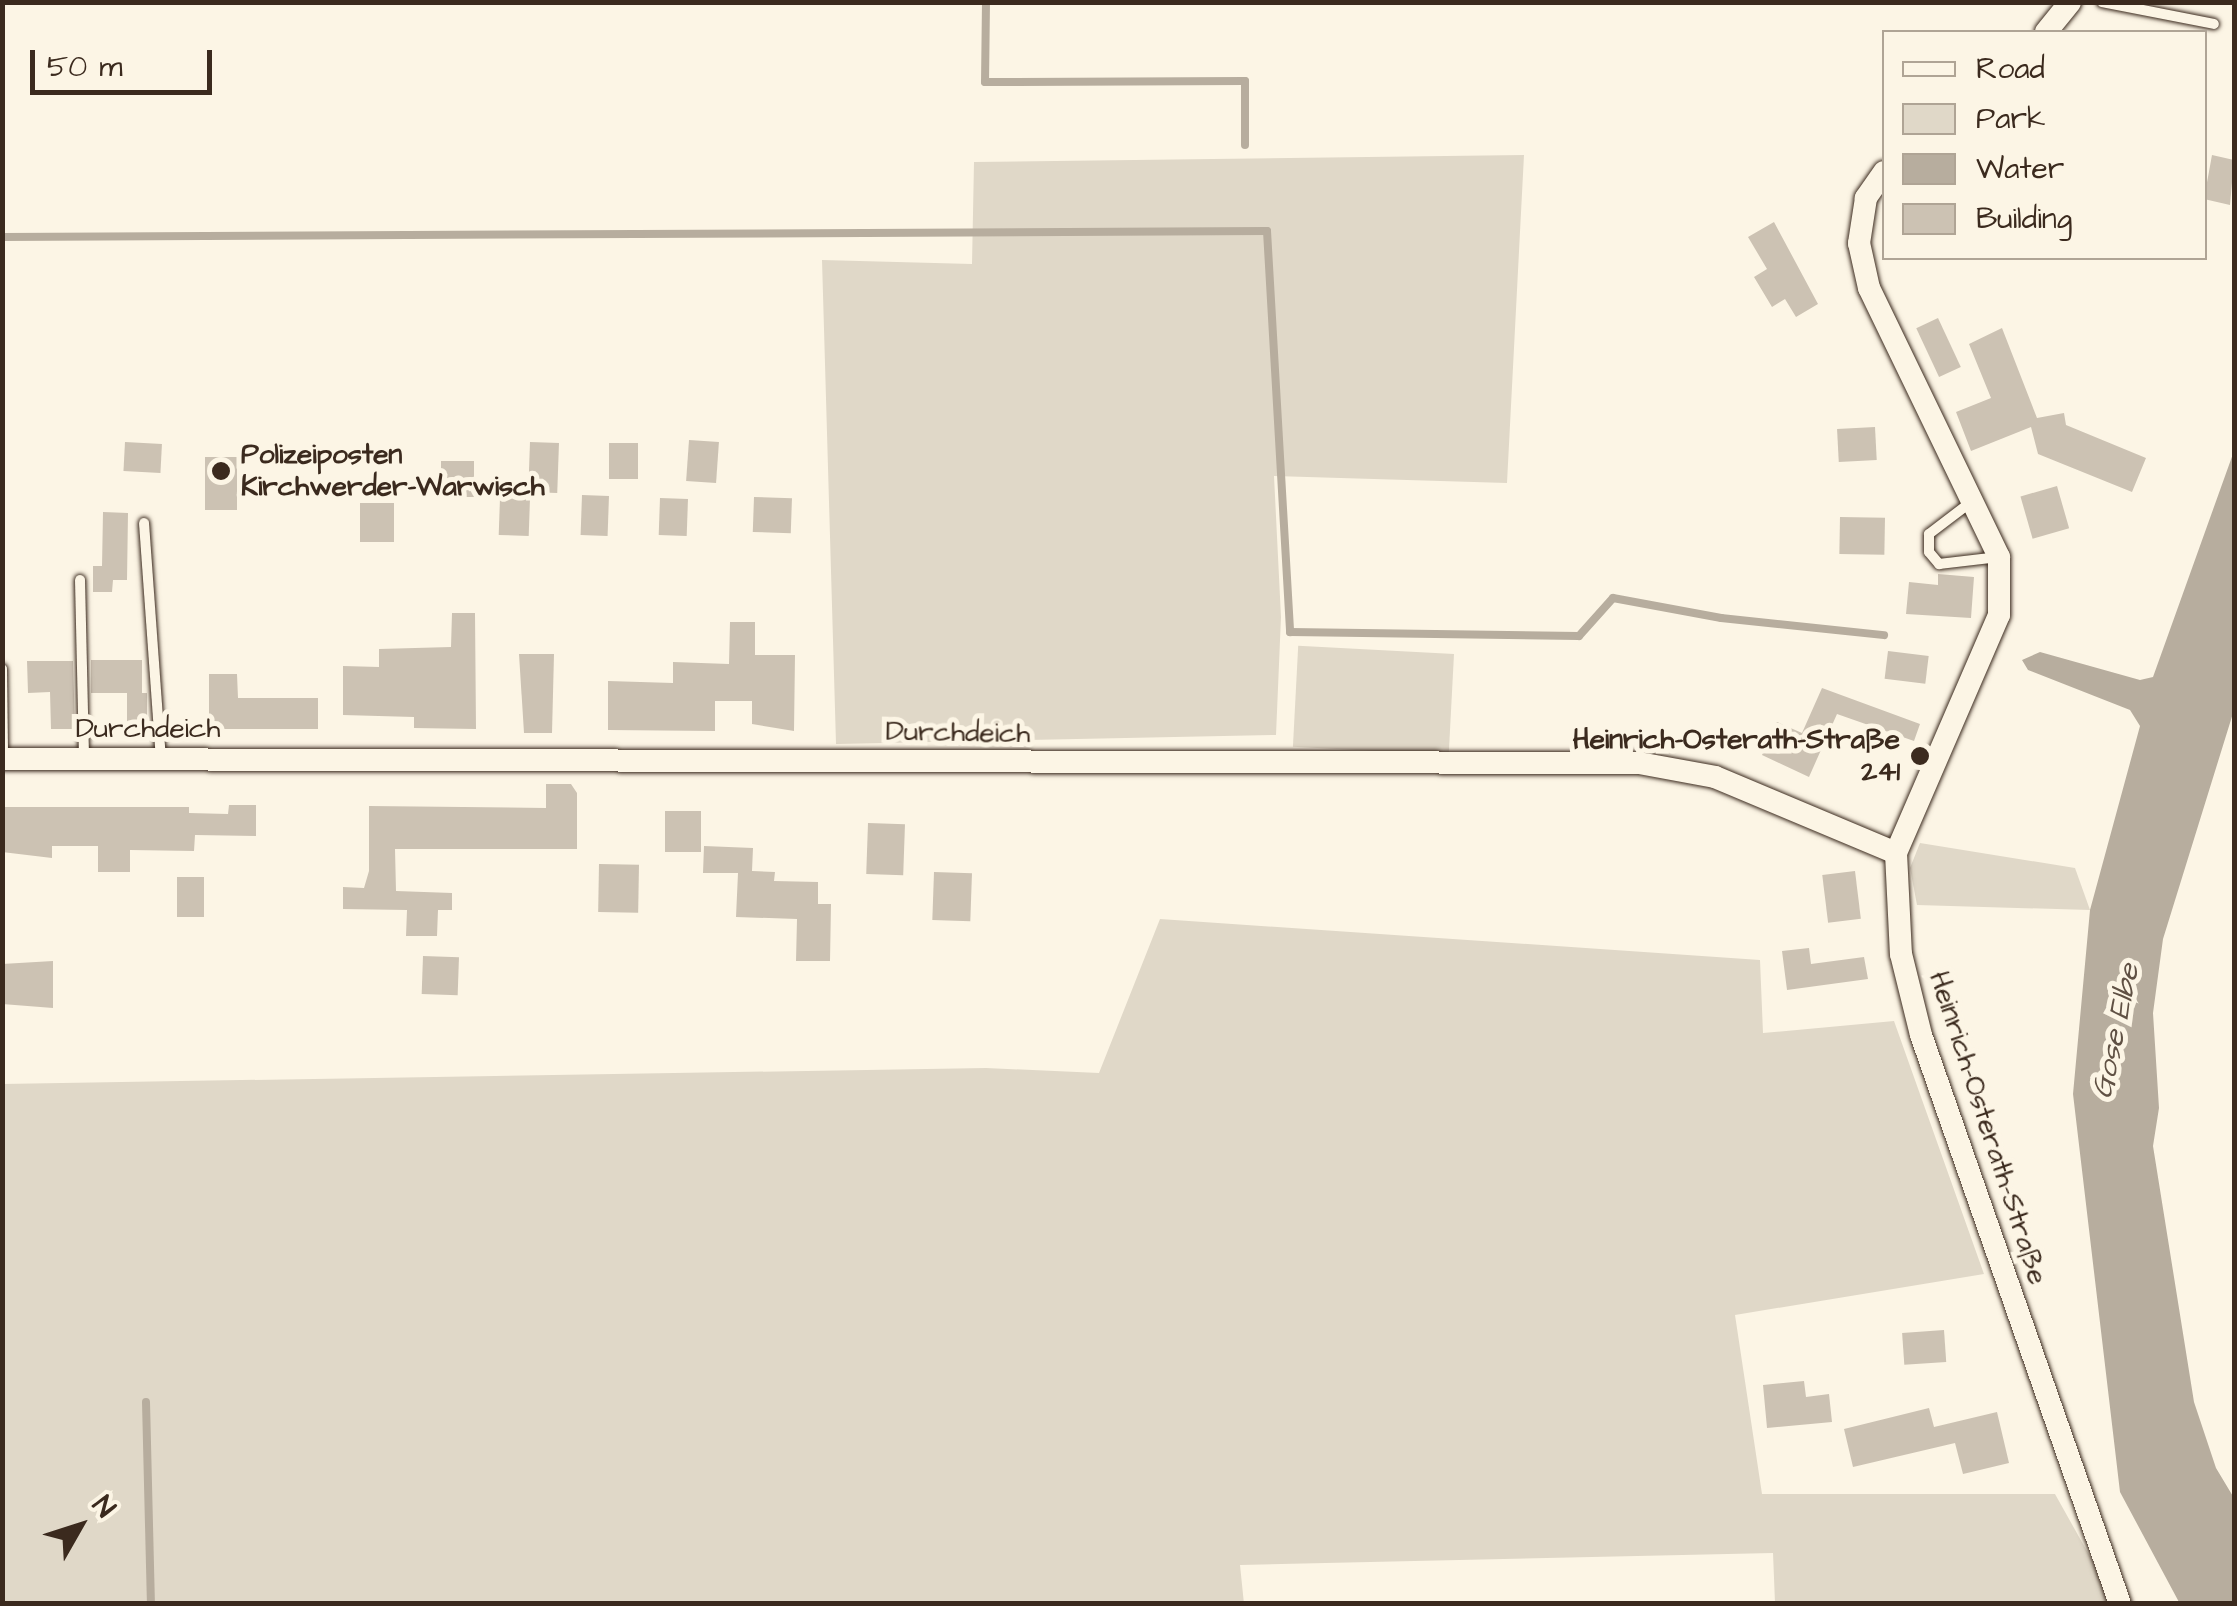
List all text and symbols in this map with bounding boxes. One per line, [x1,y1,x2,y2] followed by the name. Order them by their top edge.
[35,30,218,92] scale bar
[1882,30,2207,260] legend
[47,46,123,88] text: 50 m
[1976,48,2045,90] text: Road
[1976,98,2045,140] text: Park
[1976,148,2064,190] text: Water
[1976,198,2072,240] text: Building
[241,438,545,504] place label: Polizeiposten Kirchwerder-Warwisch
[210,460,232,482] marker: Polizeiposten Kirchwerder-Warwisch
[76,712,220,746] street label: Durchdeich
[885,715,1031,751] street label: Durchdeich
[1573,723,1900,789] place label: Heinrich-Osterath-Straße 241
[1909,745,1931,767] marker: Heinrich-Osterath-Straße 241
[2084,961,2148,1101] water label: Gose Elbe
[1921,967,2055,1289] street label: Heinrich-Osterath-Straße
[30,1476,130,1576] north arrow
[83,1488,124,1526] text: N

